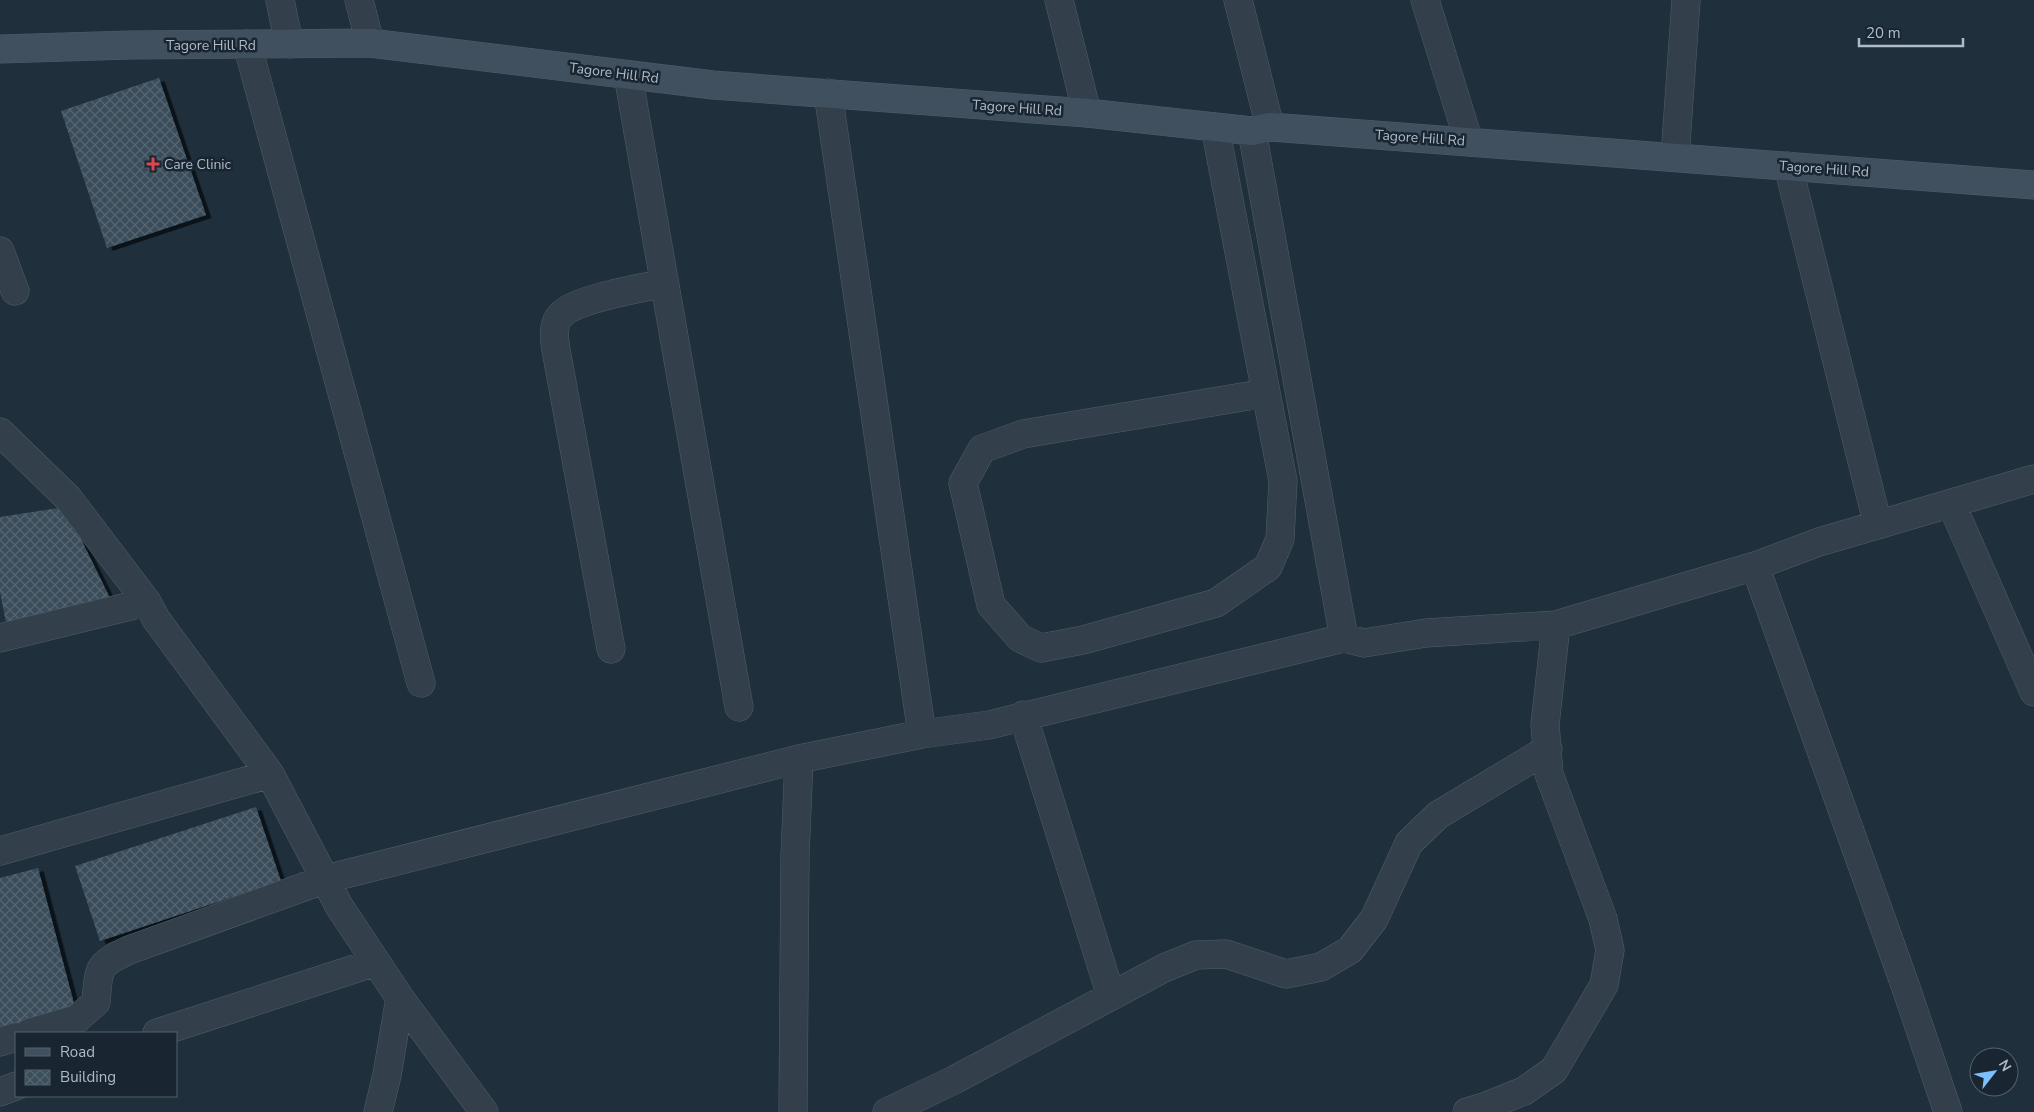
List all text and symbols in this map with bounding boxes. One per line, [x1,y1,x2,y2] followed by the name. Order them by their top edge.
[1859,15,1963,47] scale bar
[1866,23,1901,43] text: 20 m
[166,36,256,55] street label: Tagore Hill Rd
[568,58,660,88] street label: Tagore Hill Rd
[972,95,1062,121] street label: Tagore Hill Rd
[1375,125,1465,151] street label: Tagore Hill Rd
[164,155,232,174] place label: Care Clinic
[1779,156,1869,182] street label: Tagore Hill Rd
[146,157,160,171] marker: Care Clinic
[15,1032,178,1097] legend
[60,1042,95,1062] text: Road
[1969,1047,2019,1097] north arrow
[1994,1056,2016,1075] text: N
[60,1067,116,1087] text: Building

